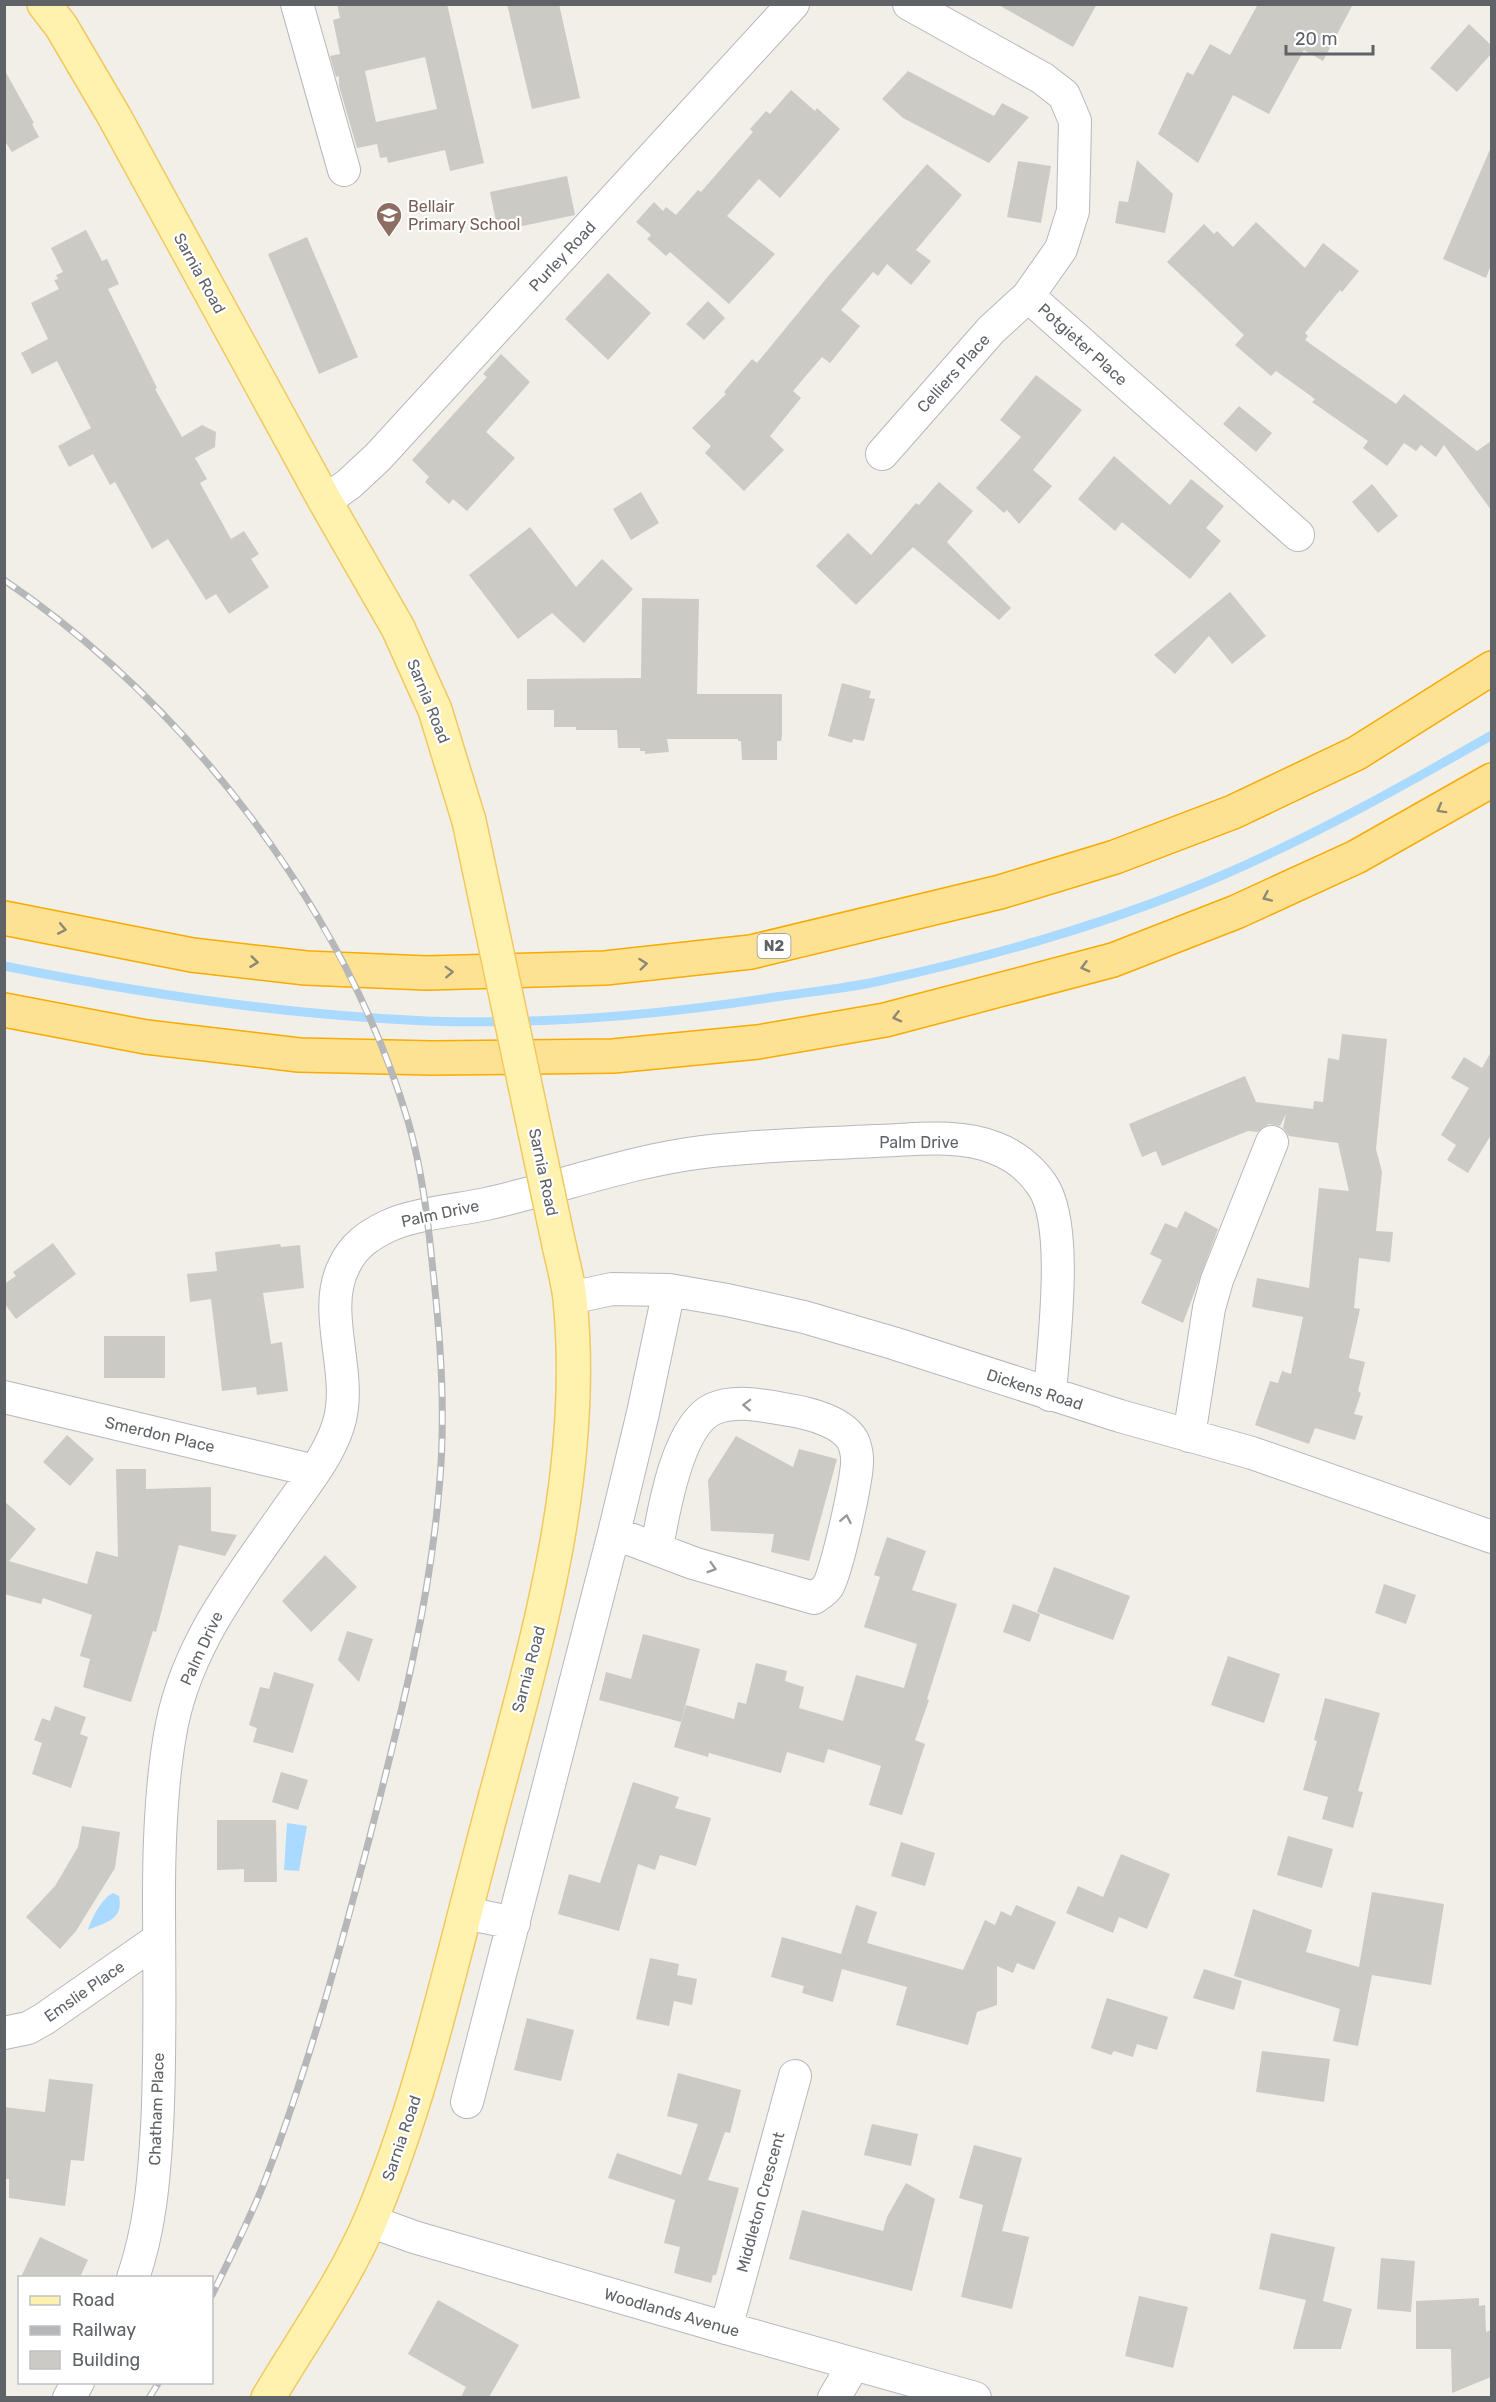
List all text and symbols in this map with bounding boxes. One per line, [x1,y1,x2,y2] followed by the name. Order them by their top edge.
[1286,18,1373,56] scale bar
[1295,28,1337,50] text: 20 m
[408,197,520,234] place label: Bellair Primary School
[374,200,404,238] school or university icon: Bellair Primary School
[525,217,600,295] street label: Purley Road
[170,230,229,317] street label: Sarnia Road
[1034,299,1131,389] street label: Potgieter Place
[913,330,994,417] street label: Celliers Place
[403,656,454,746] street label: Sarnia Road
[1437,802,1447,814] one-way arrow
[1263,890,1274,902] one-way arrow
[57,922,67,935] one-way arrow
[758,934,790,958] road number: N2
[249,955,259,968] one-way arrow
[639,958,648,971] one-way arrow
[1080,960,1091,972] one-way arrow
[444,966,453,979] one-way arrow
[892,1010,902,1023] one-way arrow
[525,1127,562,1218] street label: Sarnia Road
[879,1133,959,1152] street label: Palm Drive
[399,1196,481,1231] street label: Palm Drive
[984,1365,1085,1414] street label: Dickens Road
[742,1399,751,1412] one-way arrow
[103,1413,217,1456] street label: Smerdon Place
[839,1514,852,1524] one-way arrow
[706,1561,716,1573] one-way arrow
[176,1608,227,1688] street label: Palm Drive
[508,1624,549,1715] street label: Sarnia Road
[41,1957,128,2026] street label: Emslie Place
[145,2052,168,2166] street label: Chatham Place
[378,2093,425,2183] street label: Sarnia Road
[733,2130,788,2275] street label: Middleton Crescent
[18,2276,213,2384] legend
[602,2284,742,2341] street label: Woodlands Avenue
[72,2289,115,2311] text: Road
[72,2319,136,2341] text: Railway
[72,2349,140,2371] text: Building

